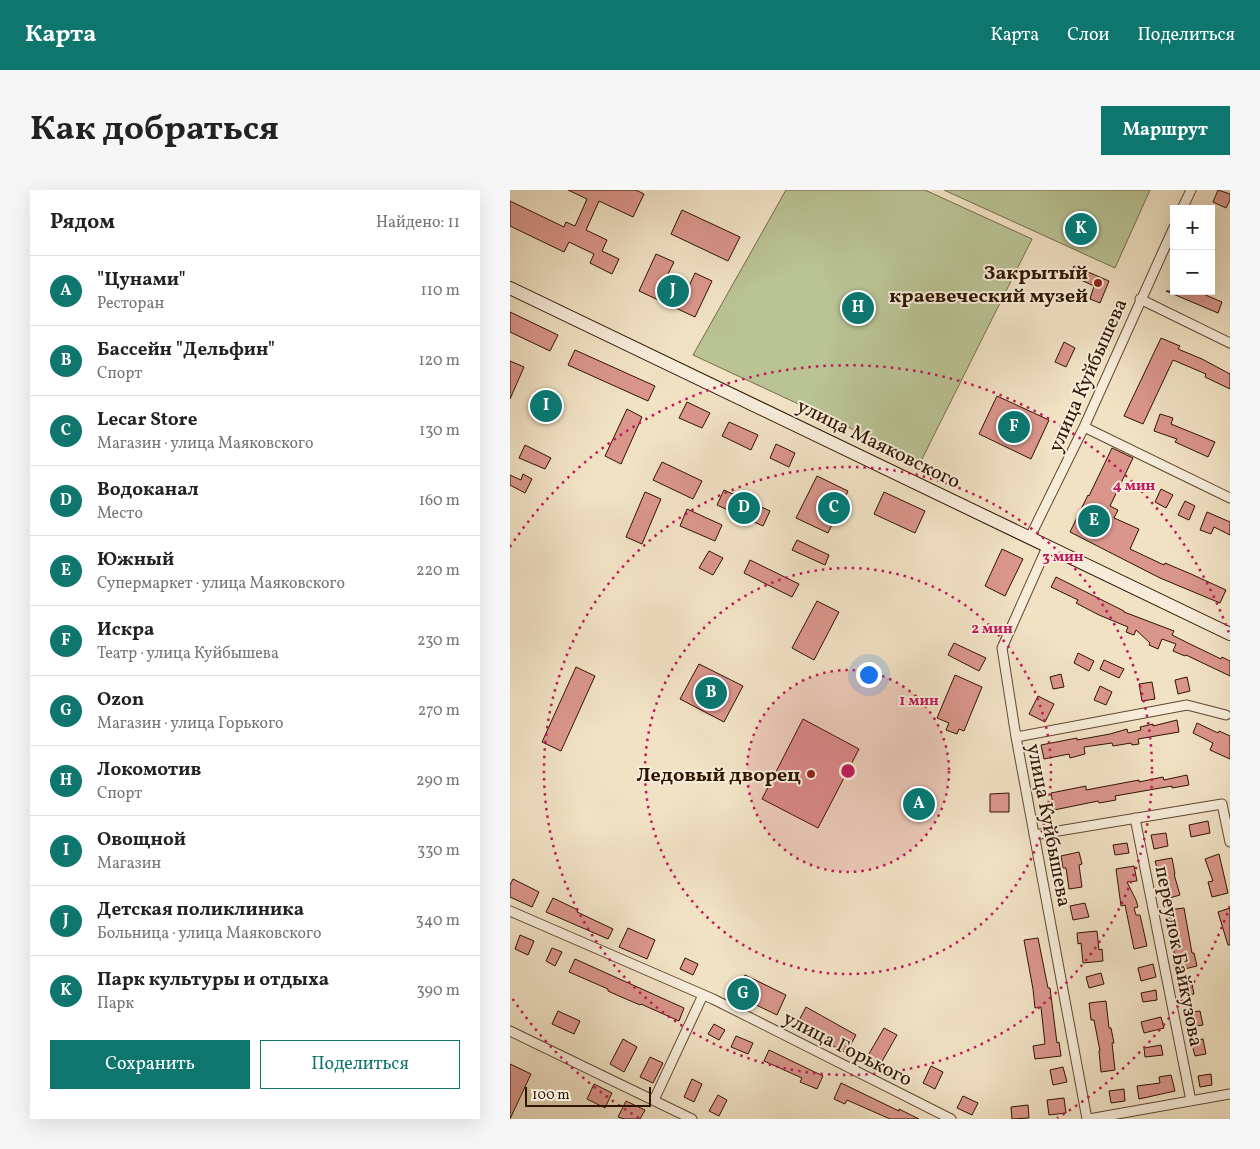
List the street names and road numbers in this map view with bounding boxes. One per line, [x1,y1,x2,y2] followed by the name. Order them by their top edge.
[1042,294,1135,457] street label: улица Куйбышева
[792,393,965,497] street label: улица Маяковского
[1018,741,1078,909] street label: улица Куйбышева
[1147,864,1209,1049] street label: переулок Байкузова
[778,1005,916,1094] street label: улица Горького

